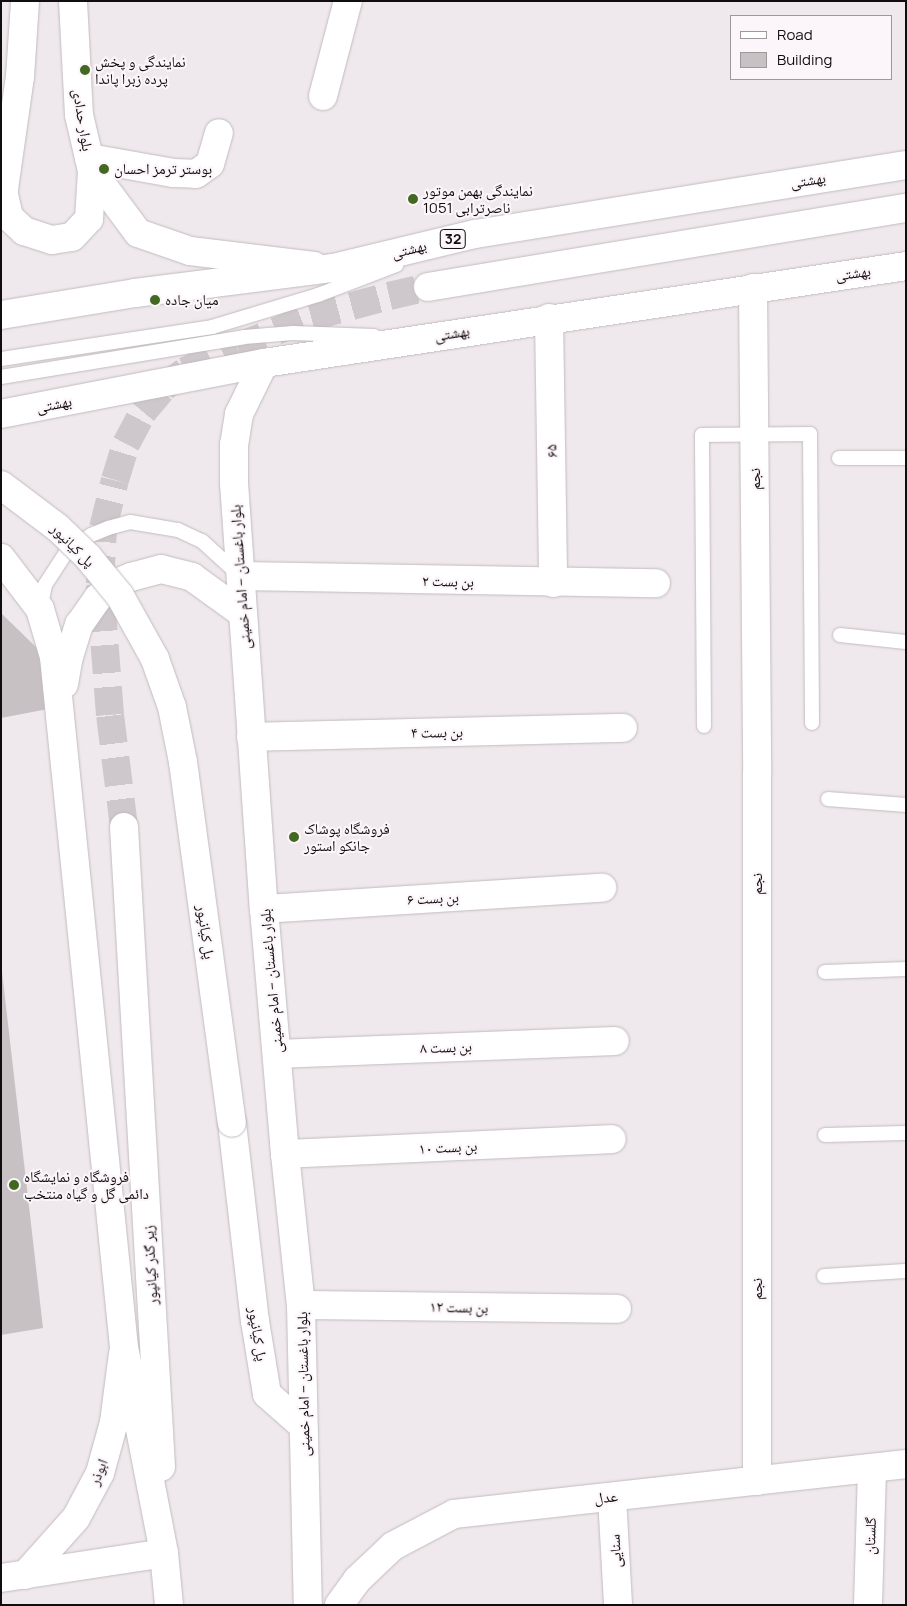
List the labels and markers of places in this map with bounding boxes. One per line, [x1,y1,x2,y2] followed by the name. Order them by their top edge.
[95,52,186,87] place label: نمایندگی و پخش پرده زبرا پاندا
[79,64,91,76] marker: نمایندگی و پخش پرده زبرا پاندا
[114,160,212,178] place label: بوستر ترمز احسان
[98,163,110,175] marker: بوستر ترمز احسان
[423,181,533,216] place label: نمایندگی بهمن موتور ناصرترابی 1051
[407,193,419,205] marker: نمایندگی بهمن موتور ناصرترابی 1051
[165,291,218,309] place label: میان جاده
[149,294,161,306] marker: میان جاده
[304,819,390,854] place label: فروشگاه پوشاک جانکو استور
[288,831,300,843] marker: فروشگاه پوشاک جانکو استور
[24,1167,149,1202] place label: فروشگاه و نمایشگاه دائمی گل و گیاه منتخب
[8,1179,20,1191] marker: فروشگاه و نمایشگاه دائمی گل و گیاه منتخب

